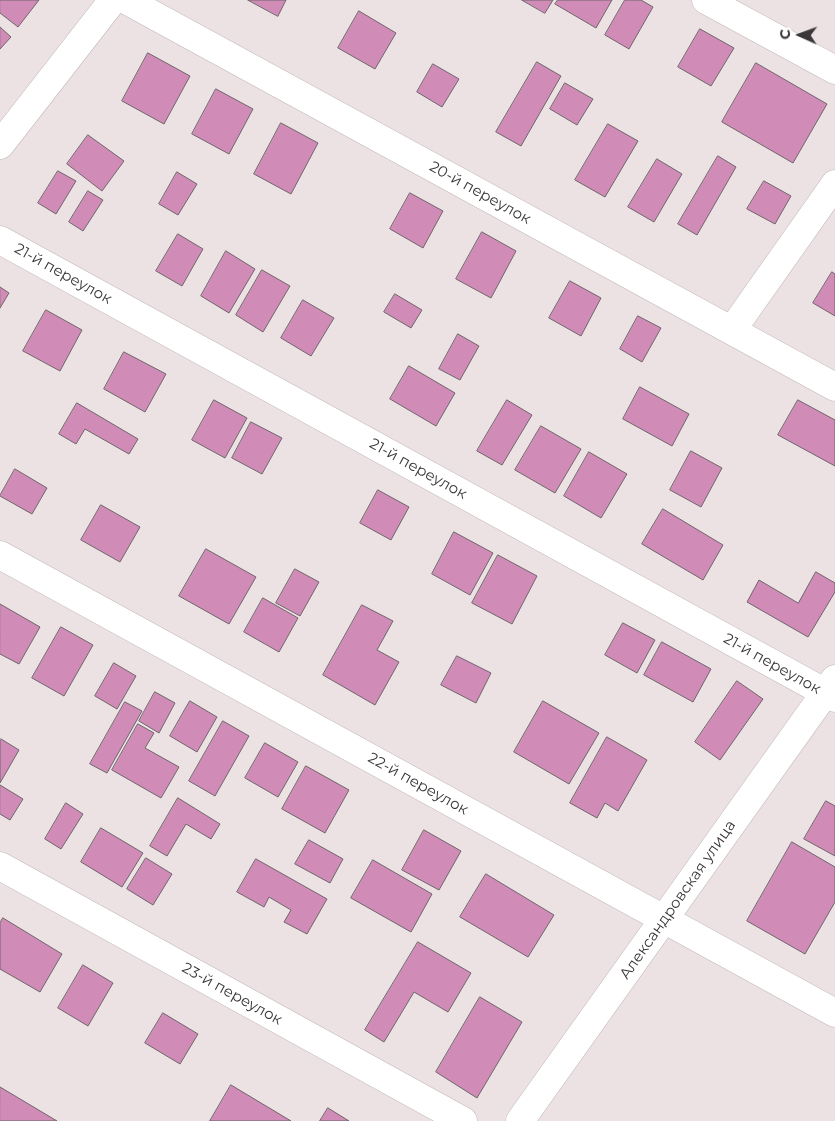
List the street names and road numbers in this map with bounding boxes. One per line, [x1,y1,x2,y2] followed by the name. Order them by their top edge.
[426,158,534,228] street label: 20-й переулок
[11,240,115,308] street label: 21-й переулок
[366,435,470,503] street label: 21-й переулок
[720,630,824,698] street label: 21-й переулок
[365,749,471,819] street label: 22-й переулок
[616,817,740,983] street label: Александровская улица
[179,959,285,1029] street label: 23-й переулок

